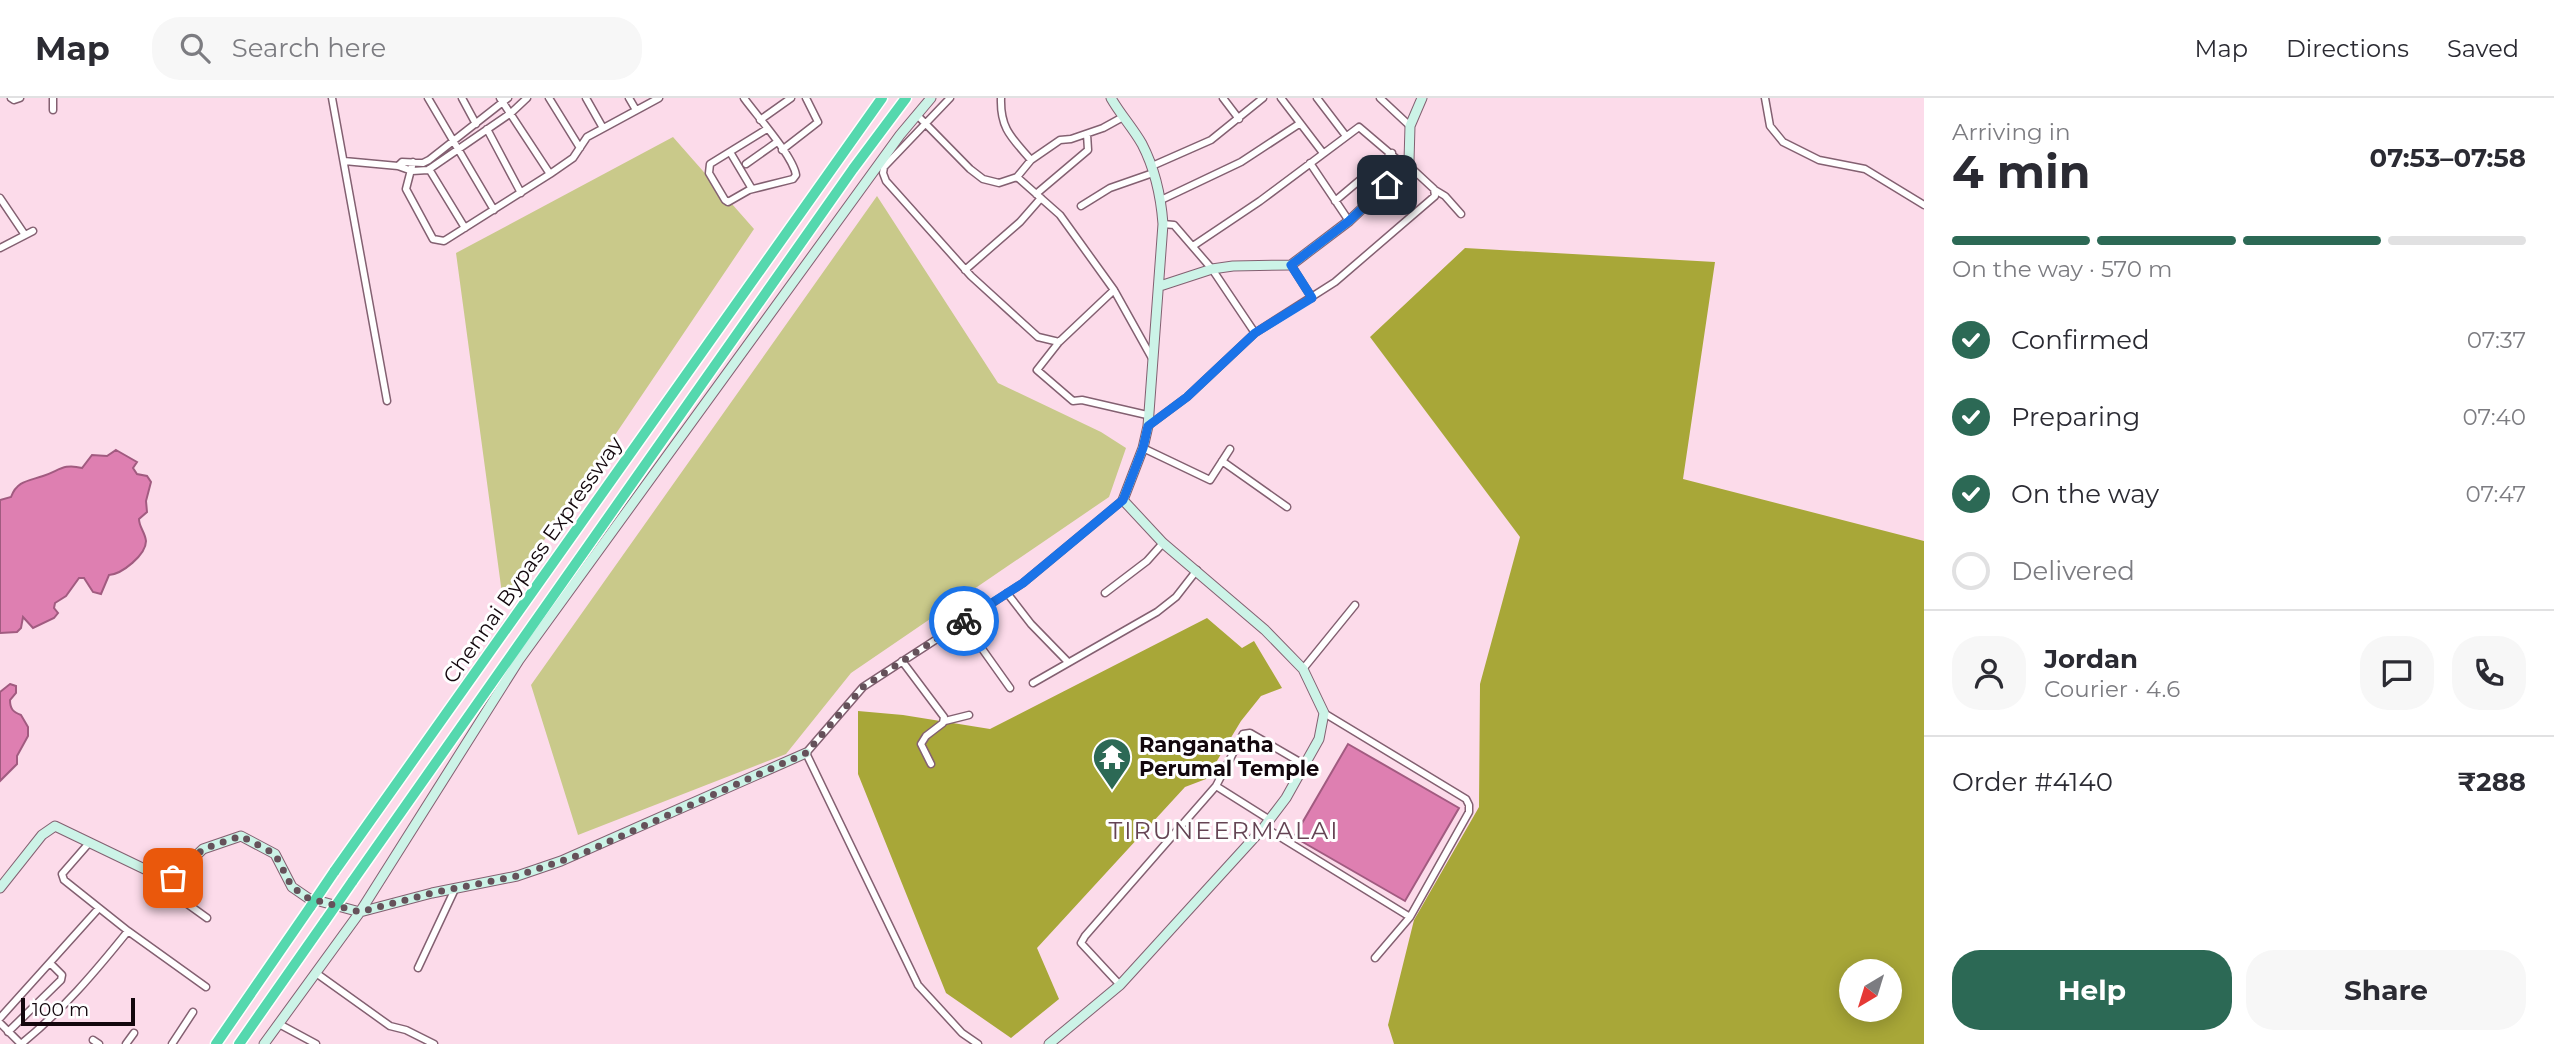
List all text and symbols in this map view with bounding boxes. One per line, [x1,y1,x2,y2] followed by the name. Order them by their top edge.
[152,17,642,80] search box
[35,28,110,68] text: Map
[176,29,214,67] icon: search
[232,32,386,64] text: Search here
[2195,34,2248,63] text: Map
[2286,34,2409,63] text: Directions
[2447,34,2519,63] text: Saved
[1952,118,2071,146] text: Arriving in
[2370,142,2526,174] text: 07:53–07:58
[1952,143,2091,200] text: 4 min
[1357,155,1417,215] pin
[1368,166,1406,204] icon: home
[1952,255,2172,283] text: On the way · 570 m
[1952,321,1990,359] icon: check
[2011,324,2150,356] text: Confirmed
[2467,326,2526,354] text: 07:37
[1952,398,1990,436] icon: check
[2011,401,2140,433] text: Preparing
[2463,403,2526,431] text: 07:40
[438,431,628,688] street label: Chennai Bypass Expressway
[1952,475,1990,513] icon: check
[2011,478,2159,510] text: On the way
[2465,480,2526,508] text: 07:47
[2011,555,2135,587] text: Delivered
[929,586,999,656] courier
[945,602,983,640] icon: bike
[1952,636,2026,710] button: person
[2360,636,2434,710] button: chat
[2452,636,2526,710] button: phone
[2044,643,2138,675] text: Jordan
[2044,675,2180,703] text: Courier · 4.6
[1139,732,1319,781] place label: Ranganatha Perumal Temple
[1091,736,1133,791] temple icon: Ranganatha Perumal Temple
[1952,766,2113,798] text: Order #4140
[2458,766,2526,798] text: ₹288
[1108,816,1340,845] district label: TIRUNEERMALAI
[143,848,203,908] pin
[154,859,192,897] icon: bag
[1952,950,2232,1030] button: Help
[2246,950,2526,1030] button: Share
[1839,959,1902,1022] north arrow
[1839,959,1902,1022] map controls
[21,995,135,1027] scale bar
[32,998,89,1021] text: 100 m

